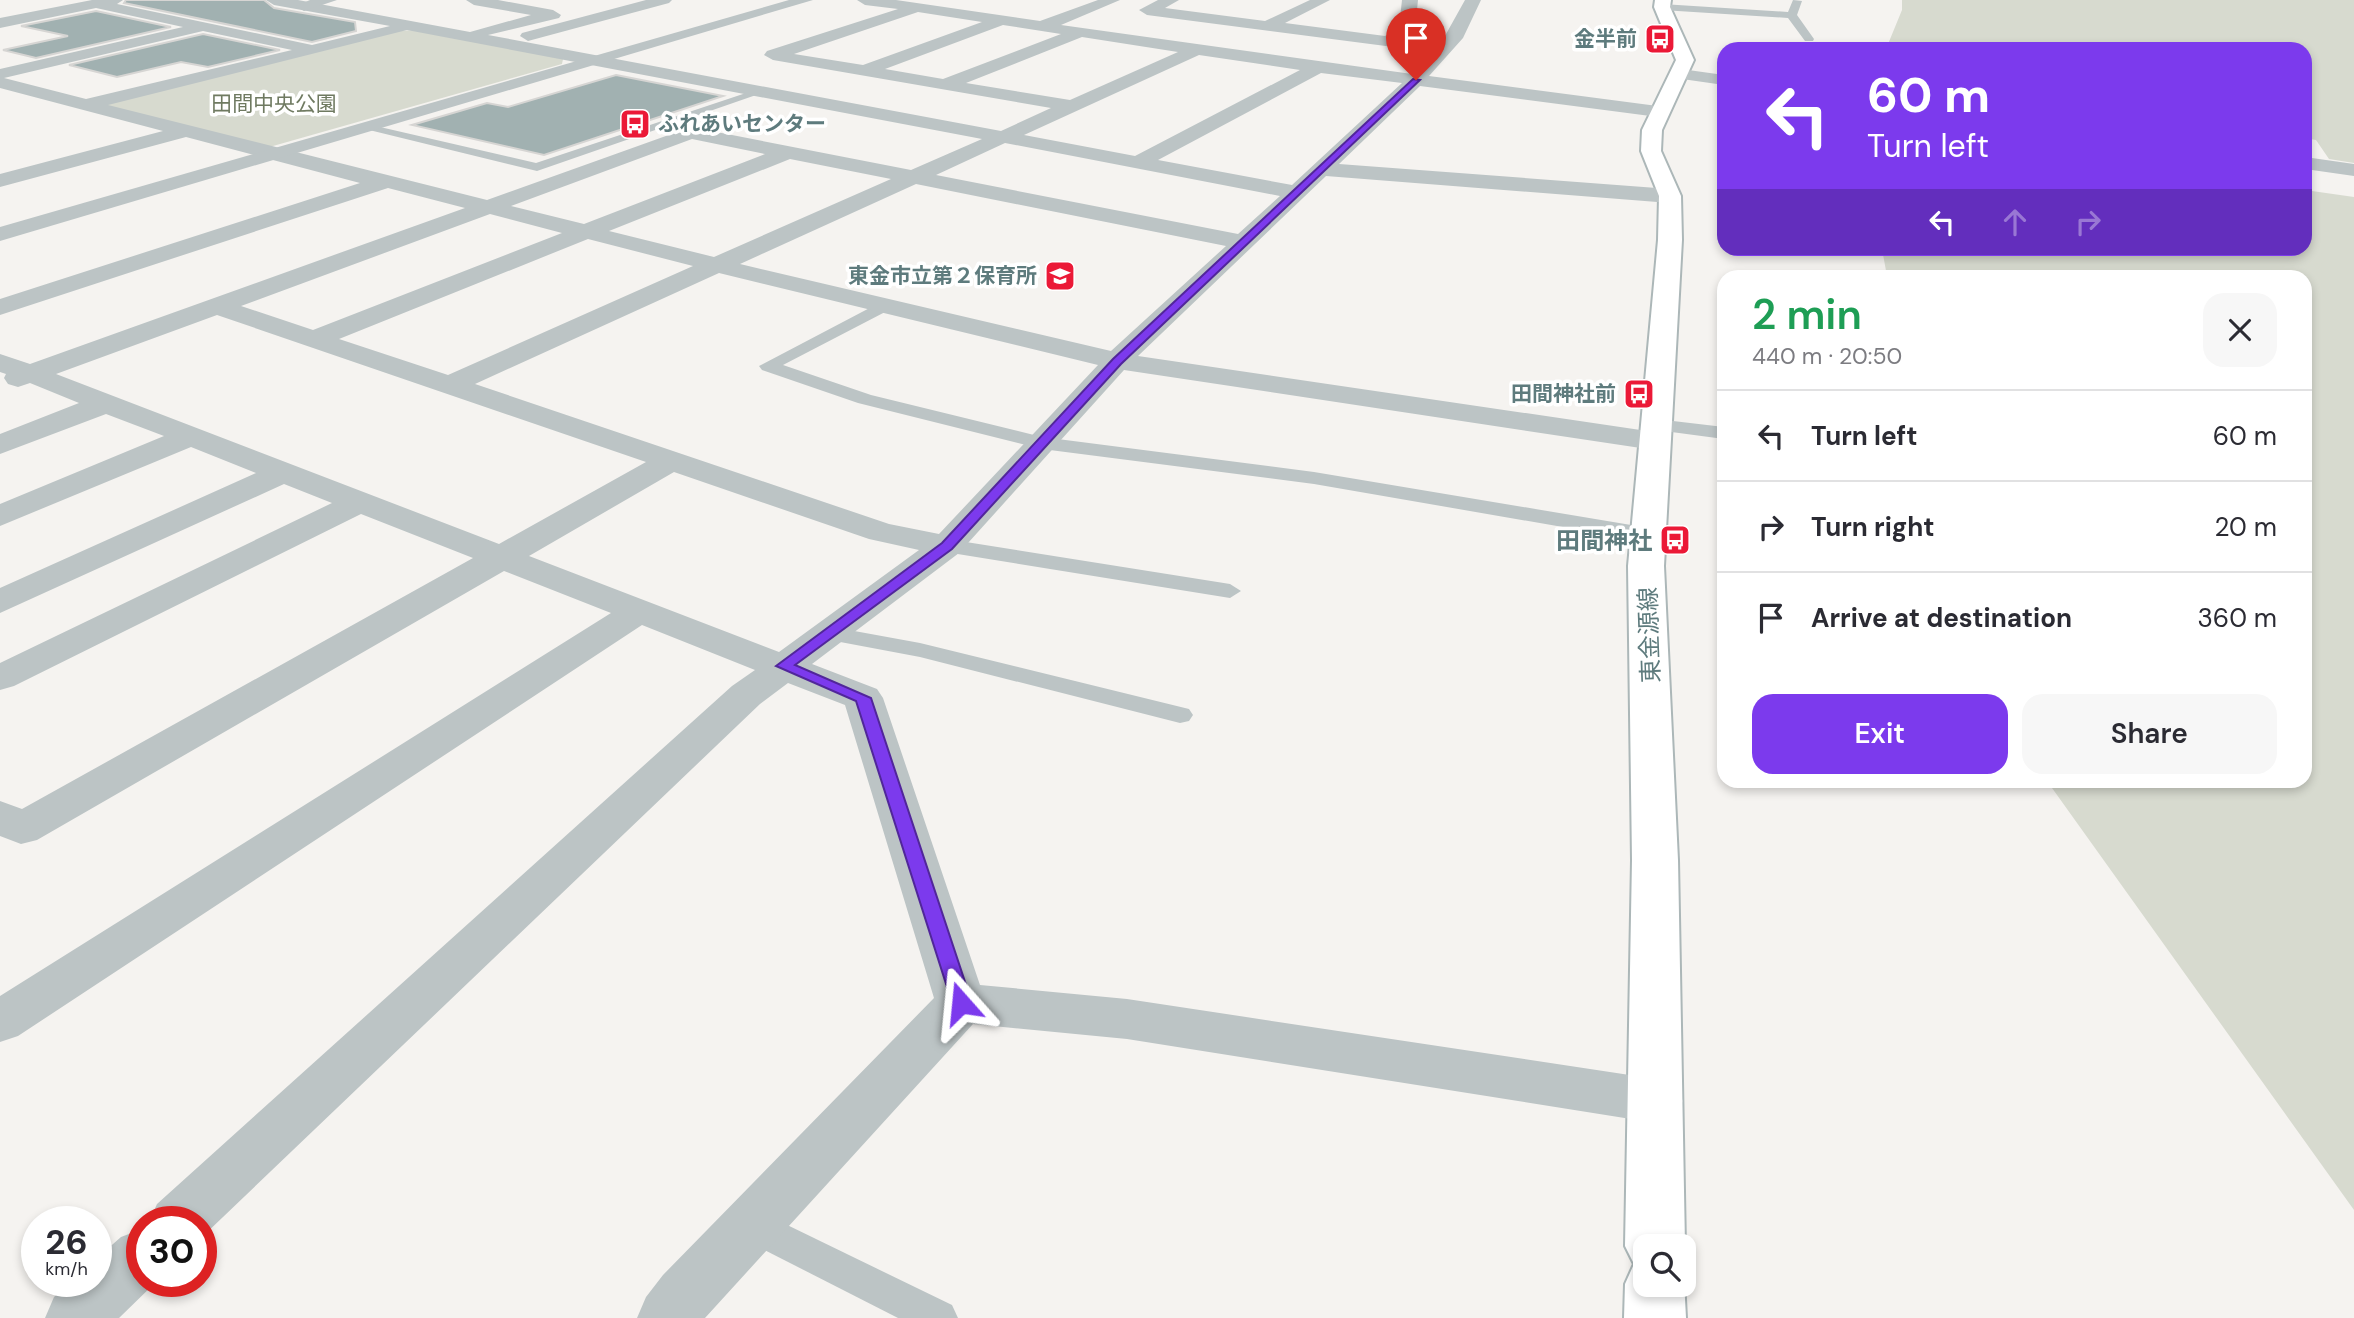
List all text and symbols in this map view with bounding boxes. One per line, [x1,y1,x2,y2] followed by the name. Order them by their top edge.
[1386,8,1446,80] pin
[1397,19,1435,57] icon: arrive
[1643,22,1677,56] bus stop icon: 金半前
[1574,25,1637,53] place label: 金半前
[1867,63,1990,127] text: 60 m
[1752,70,1843,161] icon: left
[211,90,337,118] park label: 田間中央公園
[618,107,652,141] bus stop icon: ふれあいセンター
[658,110,826,138] place label: ふれあいセンター
[1867,125,1989,167] text: Turn left
[1923,203,1961,241] icon: left
[1996,203,2034,241] icon: ahead
[2069,203,2107,241] icon: right
[1043,259,1077,293] school or university icon: 東金市立第２保育所
[848,262,1037,290] place label: 東金市立第２保育所
[1752,287,1862,342] text: 2 min
[2203,293,2277,367] button: close
[1752,341,1902,371] text: 440 m · 20:50
[1622,377,1656,411] bus stop icon: 田間神社前
[1511,380,1616,408] place label: 田間神社前
[1752,417,1790,455] icon: left
[1811,419,1918,453] text: Turn left
[2213,419,2277,453] text: 60 m
[1752,508,1790,546] icon: right
[1811,510,1935,544] text: Turn right
[2214,510,2277,544] text: 20 m
[1658,523,1692,557] bus stop icon: 田間神社
[1556,525,1652,556] place label: 田間神社
[1632,586,1666,684] street label: 東金源線
[1752,599,1790,637] icon: arrive
[1811,601,2072,635] text: Arrive at destination
[2197,601,2277,635] text: 360 m
[1752,694,2008,774] button: Exit
[2022,694,2277,774] button: Share
[924,966,998,1040] position arrow
[126,1206,217,1297] speed limit sign: 30
[45,1219,88,1265] text: 26
[1633,1234,1696,1297] map controls
[1633,1234,1696,1297] button: search
[45,1257,88,1281] text: km/h

